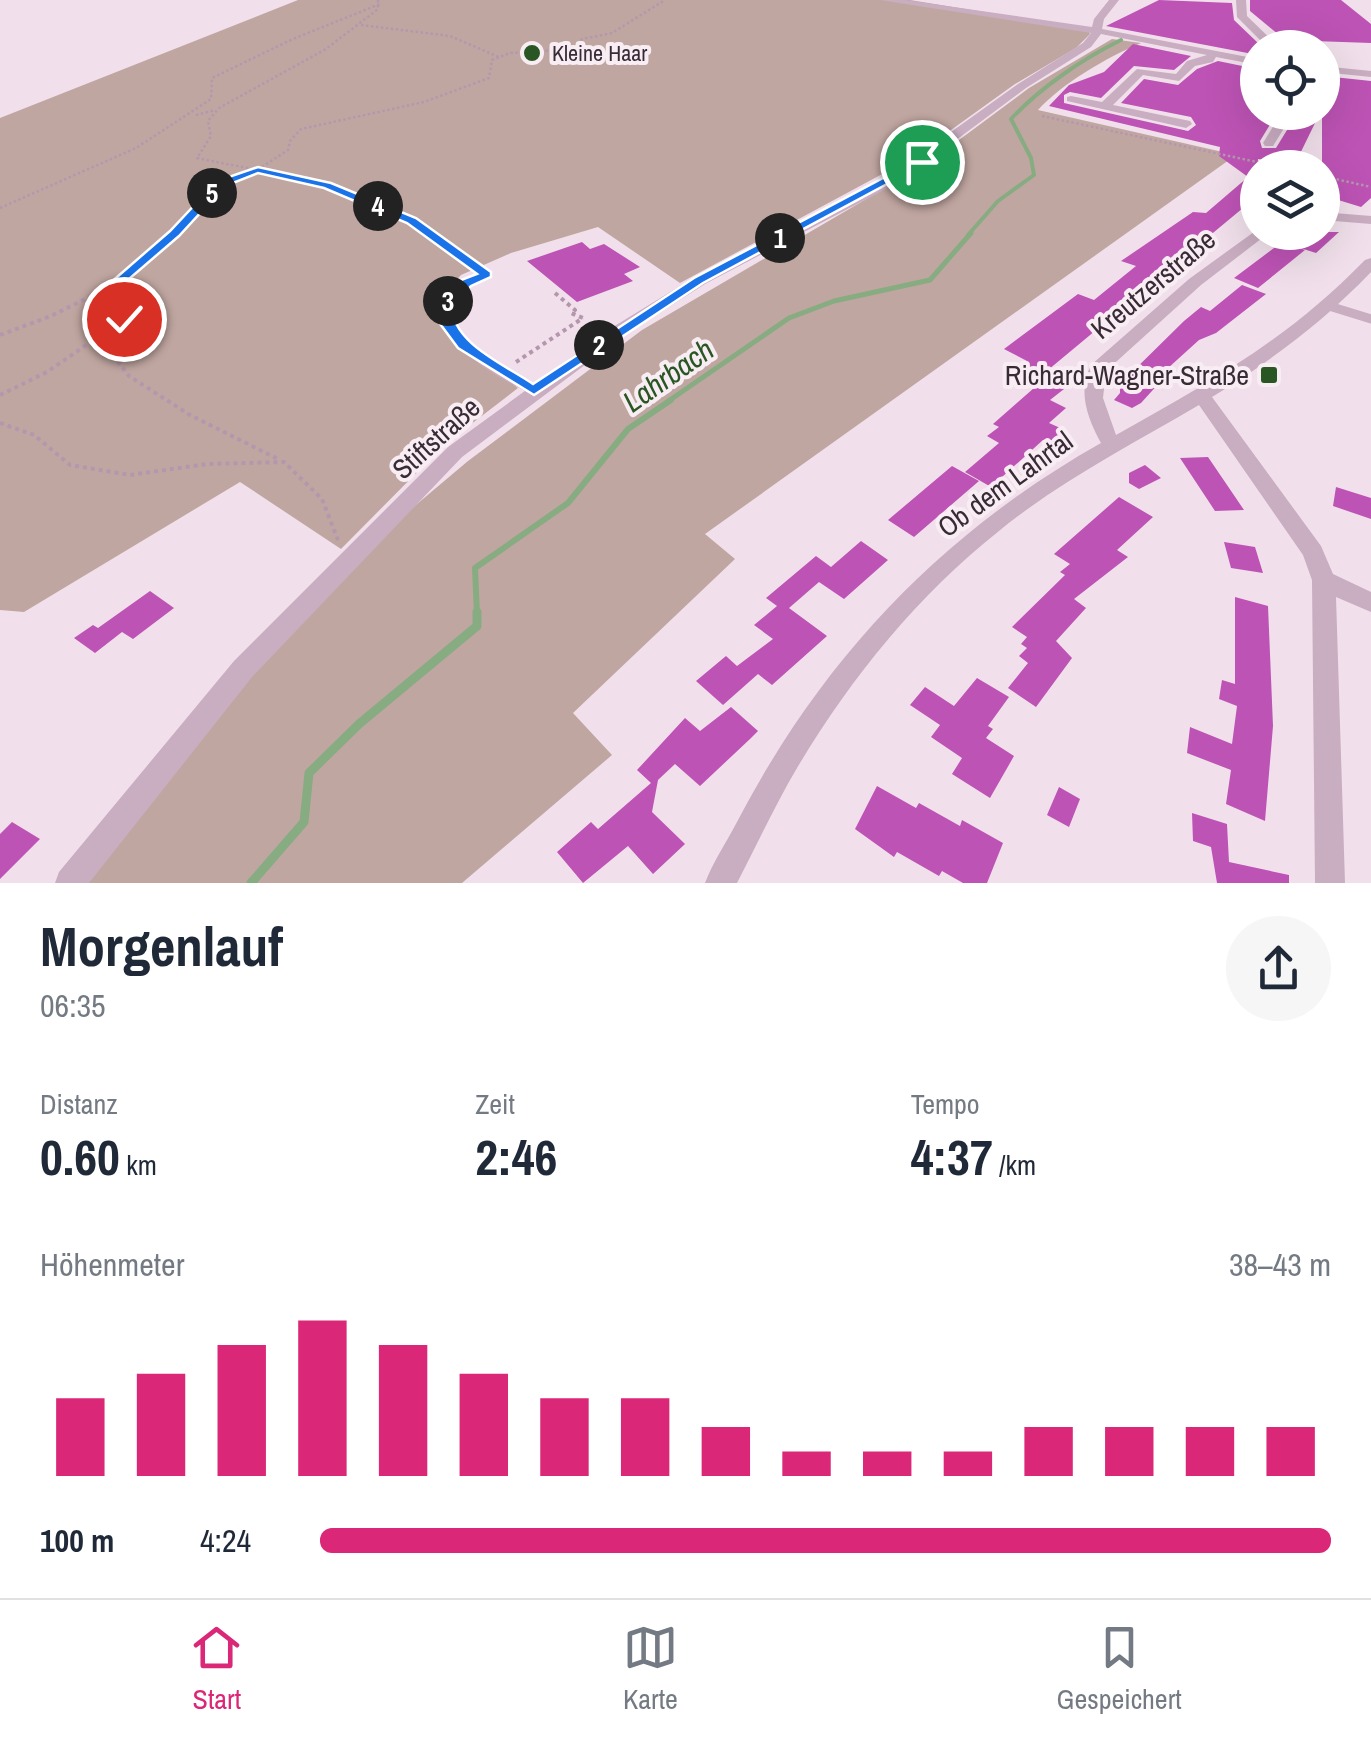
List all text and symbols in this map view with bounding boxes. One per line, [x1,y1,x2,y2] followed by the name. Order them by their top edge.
[1240,30,1340,250] map controls
[1240,30,1340,130] button: locate
[552,38,647,68] place label: Kleine Haar
[521,42,543,64] marker: Kleine Haar
[880,120,965,205] pin
[895,135,950,190] icon: arrive
[1240,150,1340,250] button: layers
[187,168,237,218] pin: 5
[206,174,218,212] text: 5
[353,181,403,231] pin: 4
[372,187,384,225] text: 4
[755,213,805,263] pin: 1
[774,219,786,257] text: 1
[1083,221,1223,347] street label: Kreutzerstraße
[423,276,473,326] pin: 3
[82,277,167,362] pin
[442,282,454,320] text: 3
[97,292,152,347] icon: check
[574,320,624,370] pin: 2
[593,326,605,364] text: 2
[615,329,721,421] water label: Lahrbach
[1005,356,1249,394] place label: Richard-Wagner-Straße
[1258,364,1280,386] marker: Richard-Wagner-Straße
[384,388,488,488] street label: Stiftstraße
[930,422,1080,546] street label: Ob dem Lahrtal
[40,909,283,983] text: Morgenlauf
[1226,916,1331,1021] button: share
[40,984,106,1027] text: 06:35
[40,1085,118,1123] text: Distanz
[475,1085,515,1123] text: Zeit
[911,1085,980,1123] text: Tempo
[40,1123,120,1191] text: 0.60
[475,1123,557,1191] text: 2:46
[911,1123,993,1191] text: 4:37
[120,1146,157,1184] text: km
[993,1146,1036,1184] text: /km
[40,1243,184,1286] text: Höhenmeter
[1229,1243,1331,1286] text: 38–43 m
[40,1519,114,1562] text: 100 m
[200,1519,251,1562] text: 4:24
[189,1620,244,1718] tab: Start
[623,1620,678,1718] tab: Karte
[1057,1620,1182,1718] tab: Gespeichert

